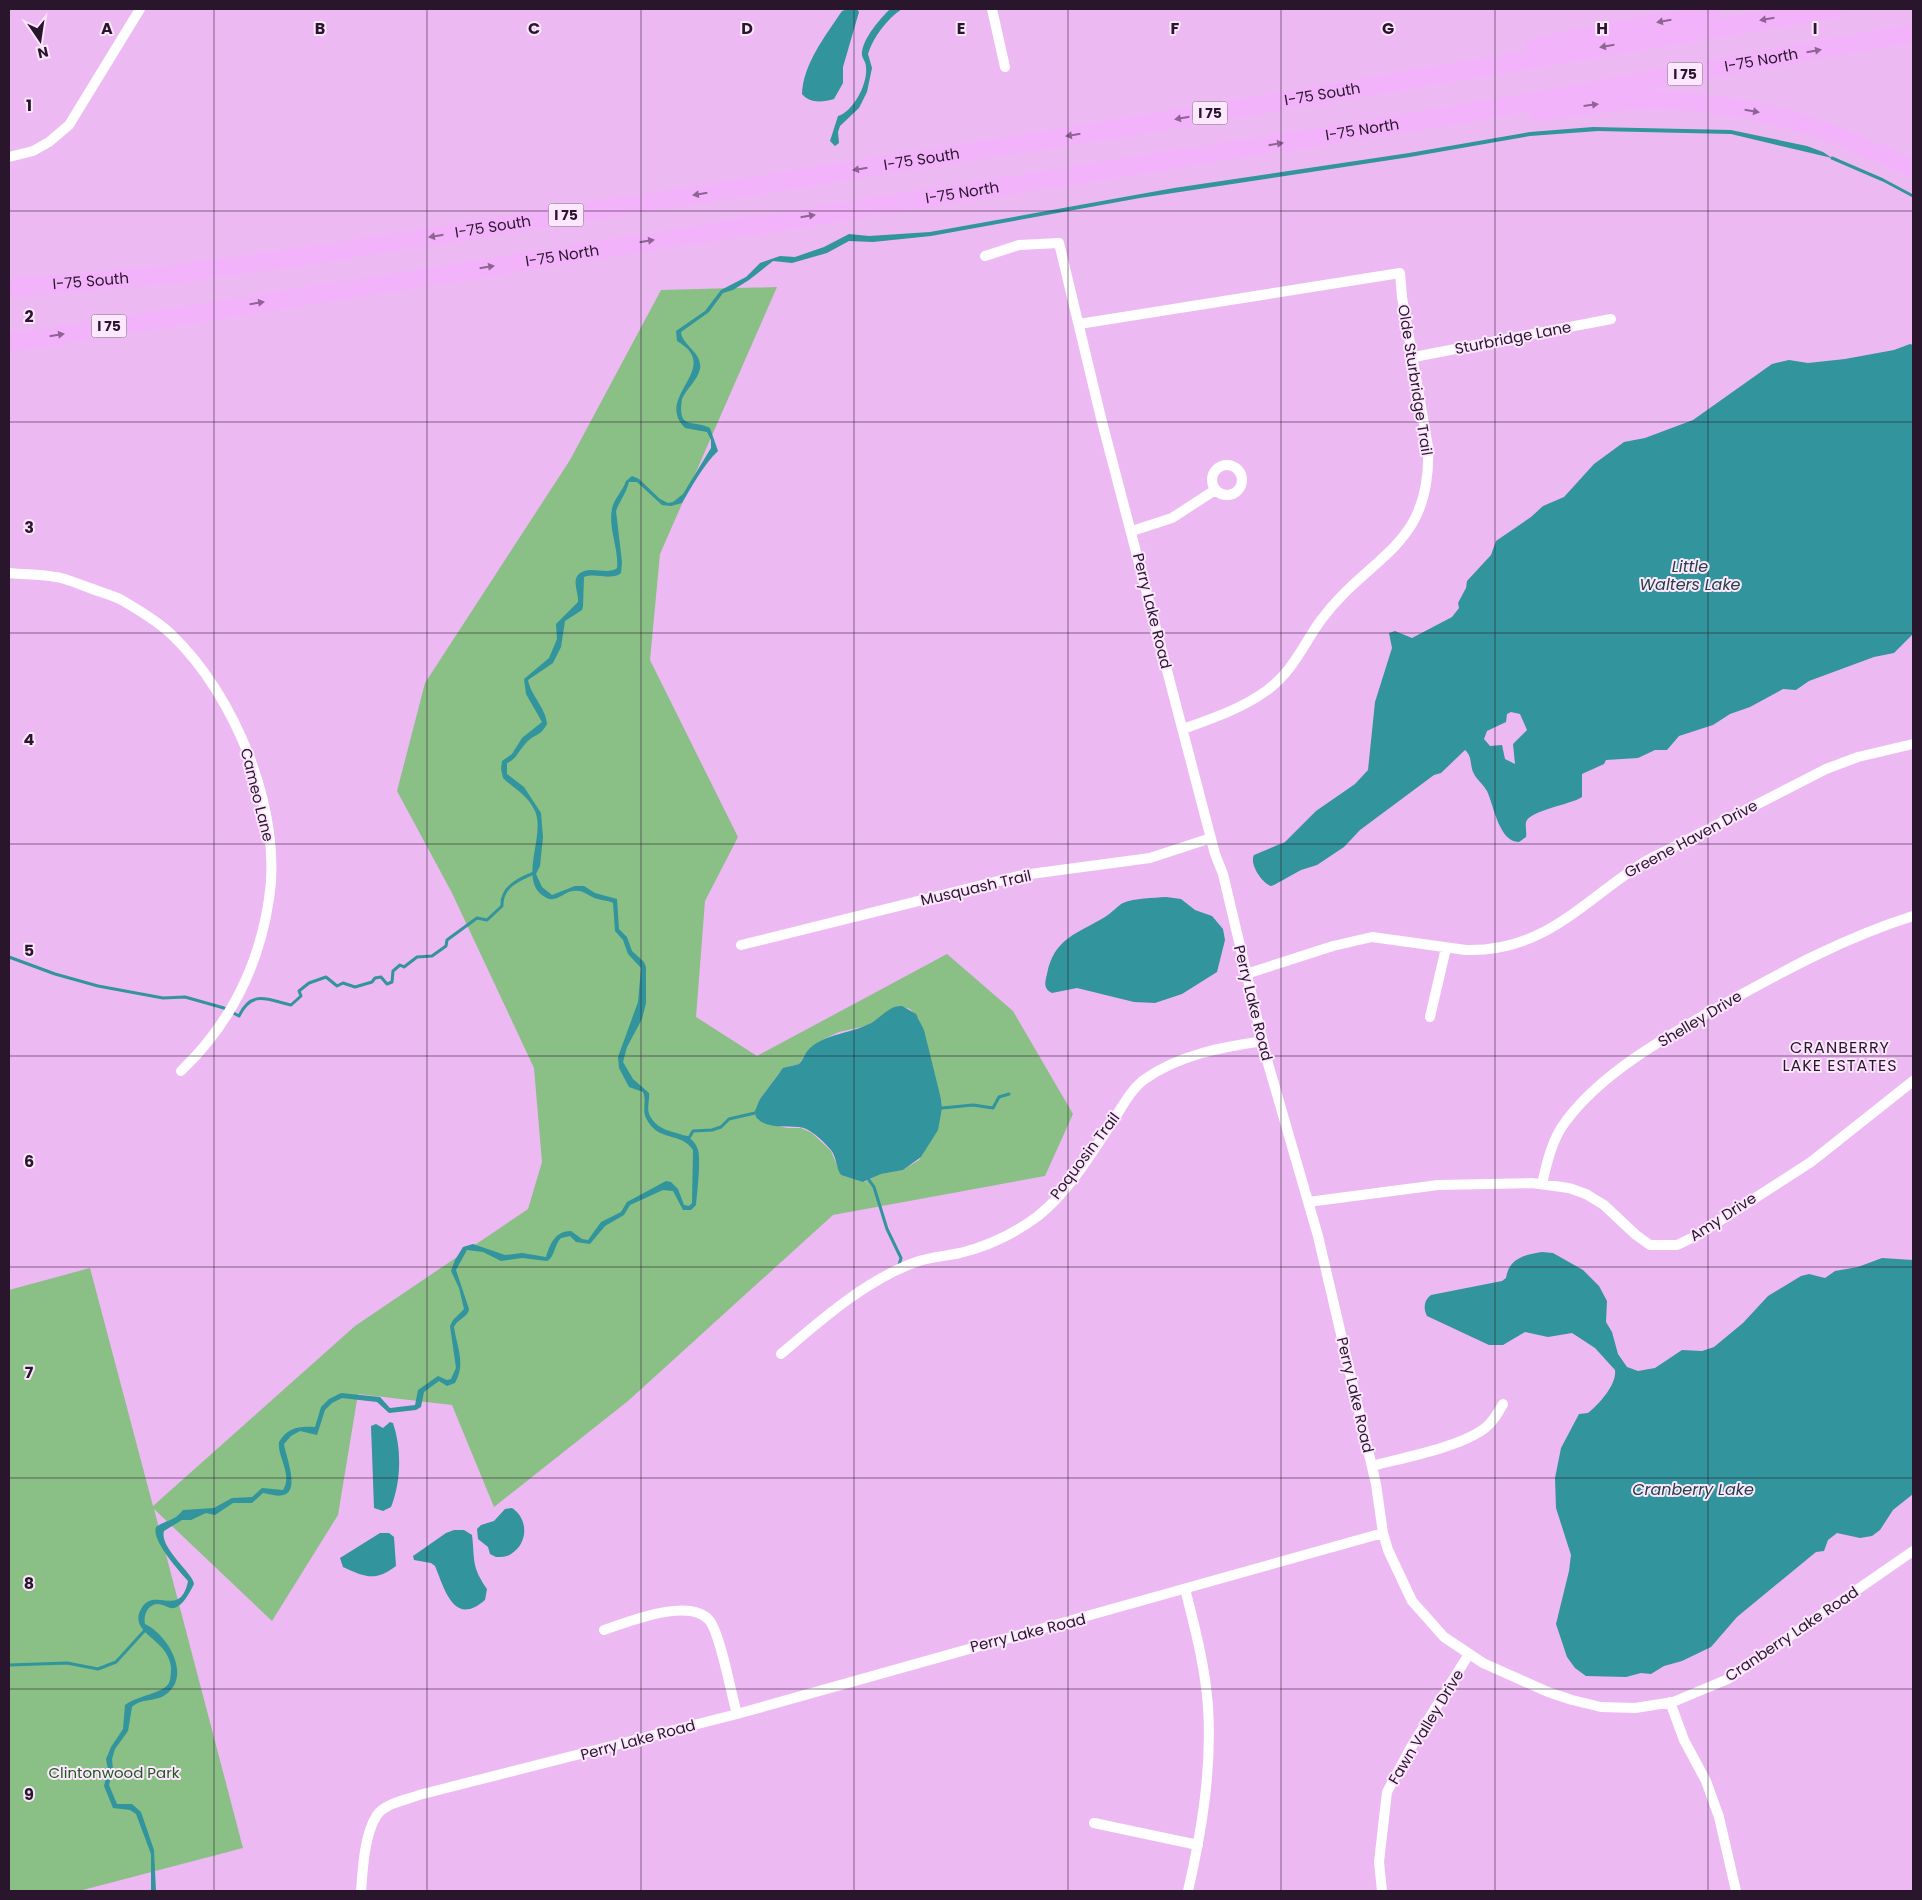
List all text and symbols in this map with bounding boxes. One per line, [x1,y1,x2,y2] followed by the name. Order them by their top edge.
[15,15,65,65] north arrow
[1758,16,1774,24] one-way arrow
[101,17,113,40] text: A
[315,17,325,40] text: B
[528,17,540,40] text: C
[741,17,753,40] text: D
[957,17,965,40] text: E
[1171,17,1180,40] text: F
[1382,17,1394,40] text: G
[1596,17,1608,40] text: H
[1813,17,1817,40] text: I
[1656,18,1672,26] one-way arrow
[36,42,50,64] text: N
[1598,43,1614,51] one-way arrow
[1723,43,1800,77] street label: I-75 North
[1807,47,1822,55] one-way arrow
[1668,62,1702,86] road number: I 75
[1283,77,1362,110] street label: I-75 South
[26,94,32,117] text: 1
[1583,101,1599,109] one-way arrow
[1192,102,1228,125] road number: I 75
[1745,107,1761,115] one-way arrow
[1324,113,1401,145] street label: I-75 North
[1173,114,1189,122] one-way arrow
[1064,131,1080,139] one-way arrow
[1268,139,1284,147] one-way arrow
[882,143,961,175] street label: I-75 South
[852,165,868,173] one-way arrow
[924,176,1001,208] street label: I-75 North
[692,190,708,198] one-way arrow
[548,204,584,226] road number: I 75
[453,210,532,243] street label: I-75 South
[800,212,816,220] one-way arrow
[427,232,443,240] one-way arrow
[640,237,656,245] one-way arrow
[524,239,601,272] street label: I-75 North
[479,262,495,270] one-way arrow
[52,267,130,294] street label: I-75 South
[250,298,266,306] one-way arrow
[1393,303,1438,457] street label: Olde Sturbridge Trail
[24,305,34,328] text: 2
[92,314,126,338] road number: I 75
[1453,316,1573,359] street label: Sturbridge Lane
[49,330,65,338] one-way arrow
[24,516,34,539] text: 3
[1128,551,1177,671] street label: Perry Lake Road
[1639,555,1741,596] water label: Little Walters Lake
[24,728,35,751] text: 4
[236,746,279,844] street label: Cameo Lane
[1620,794,1761,883] street label: Greene Haven Drive
[919,865,1033,910] street label: Musquash Trail
[24,939,34,962] text: 5
[1229,943,1278,1063] street label: Perry Lake Road
[1654,985,1746,1052] street label: Shelley Drive
[1782,1036,1898,1077] district label: CRANBERRY LAKE ESTATES
[1045,1108,1124,1204] street label: Poquosin Trail
[24,1150,34,1173] text: 6
[1685,1187,1760,1246] street label: Amy Drive
[1332,1335,1379,1455] street label: Perry Lake Road
[25,1361,34,1384] text: 7
[1632,1478,1754,1501] water label: Cranberry Lake
[24,1572,34,1595] text: 8
[1721,1581,1863,1686] street label: Cranberry Lake Road
[968,1608,1088,1657] street label: Perry Lake Road
[1383,1665,1468,1788] street label: Fawn Valley Drive
[578,1714,698,1765] street label: Perry Lake Road
[48,1762,180,1783] park label: Clintonwood Park
[24,1783,34,1806] text: 9

